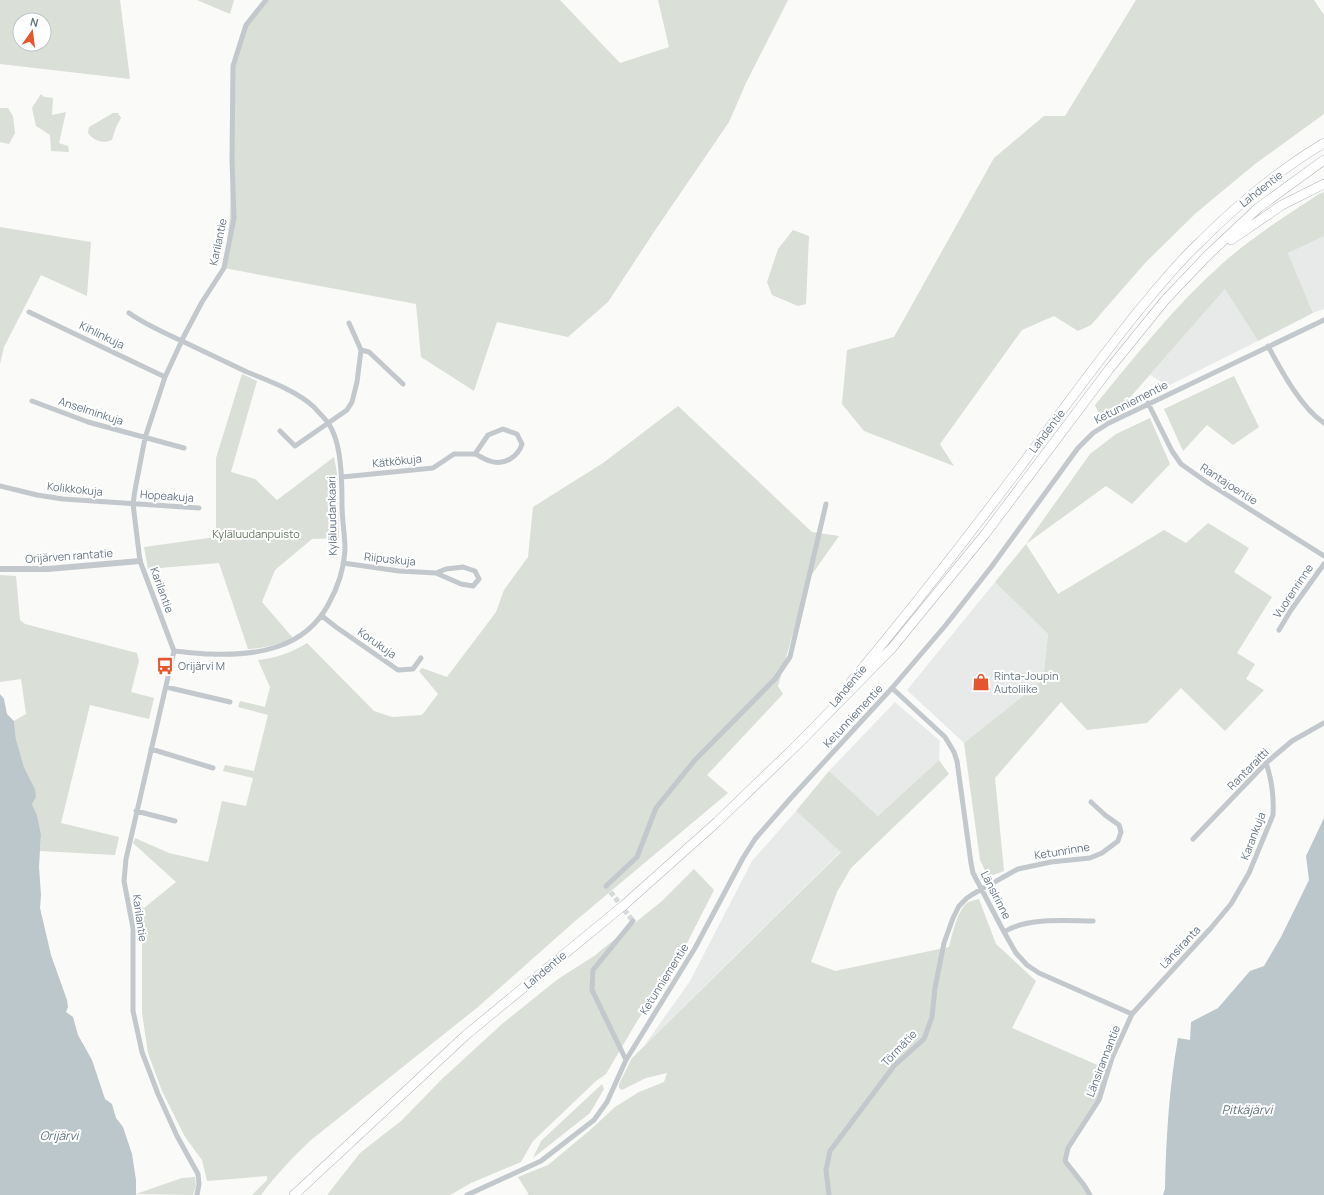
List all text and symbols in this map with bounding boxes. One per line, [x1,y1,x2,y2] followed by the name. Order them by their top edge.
[12,12,52,52] north arrow
[29,14,40,30] text: N
[1236,167,1286,210] street label: Lahdentie
[205,216,230,267] street label: Karilantie
[77,317,127,352] street label: Kihlinkuja
[1091,376,1171,427] street label: Ketunniementie
[57,393,126,428] street label: Anselminkuja
[1025,405,1068,456] street label: Lahdentie
[371,450,422,471] street label: Kätkökuja
[1198,459,1261,508] street label: Rantajoentie
[323,476,340,556] street label: Kyläluudankaari
[46,478,104,499] street label: Kolikkokuja
[140,486,194,505] street label: Hopeakuja
[212,526,300,541] park label: Kyläluudanpuisto
[25,545,114,566] street label: Orijärven rantatie
[364,548,417,569] street label: Riipuskuja
[1269,560,1316,621] street label: Vuorenrinne
[147,565,178,615] street label: Karilantie
[355,624,400,661] street label: Korukuja
[155,656,175,676] bus stop icon: Orijärvi M
[178,658,225,673] place label: Orijärvi M
[825,661,870,710] street label: Lahdentie
[994,668,1059,696] place label: Rinta-Joupin Autoliike
[971,672,991,692] shop icon: Rinta-Joupin Autoliike
[820,681,886,750] street label: Ketunniementie
[1224,745,1272,793] street label: Rantaraitti
[1237,810,1268,862] street label: Karankuja
[1033,839,1091,862] street label: Ketunrinne
[978,868,1015,922] street label: Länsirinne
[130,893,151,943] street label: Karilantie
[1156,922,1203,971] street label: Länsiranta
[636,940,692,1017] street label: Ketunniementie
[520,947,569,992] street label: Lahdentie
[1082,1022,1123,1099] street label: Länsirannantie
[878,1026,920,1069] street label: Törmätie
[1222,1101,1274,1118] water label: Pitkäjärvi
[40,1127,81,1144] water label: Orijärvi

